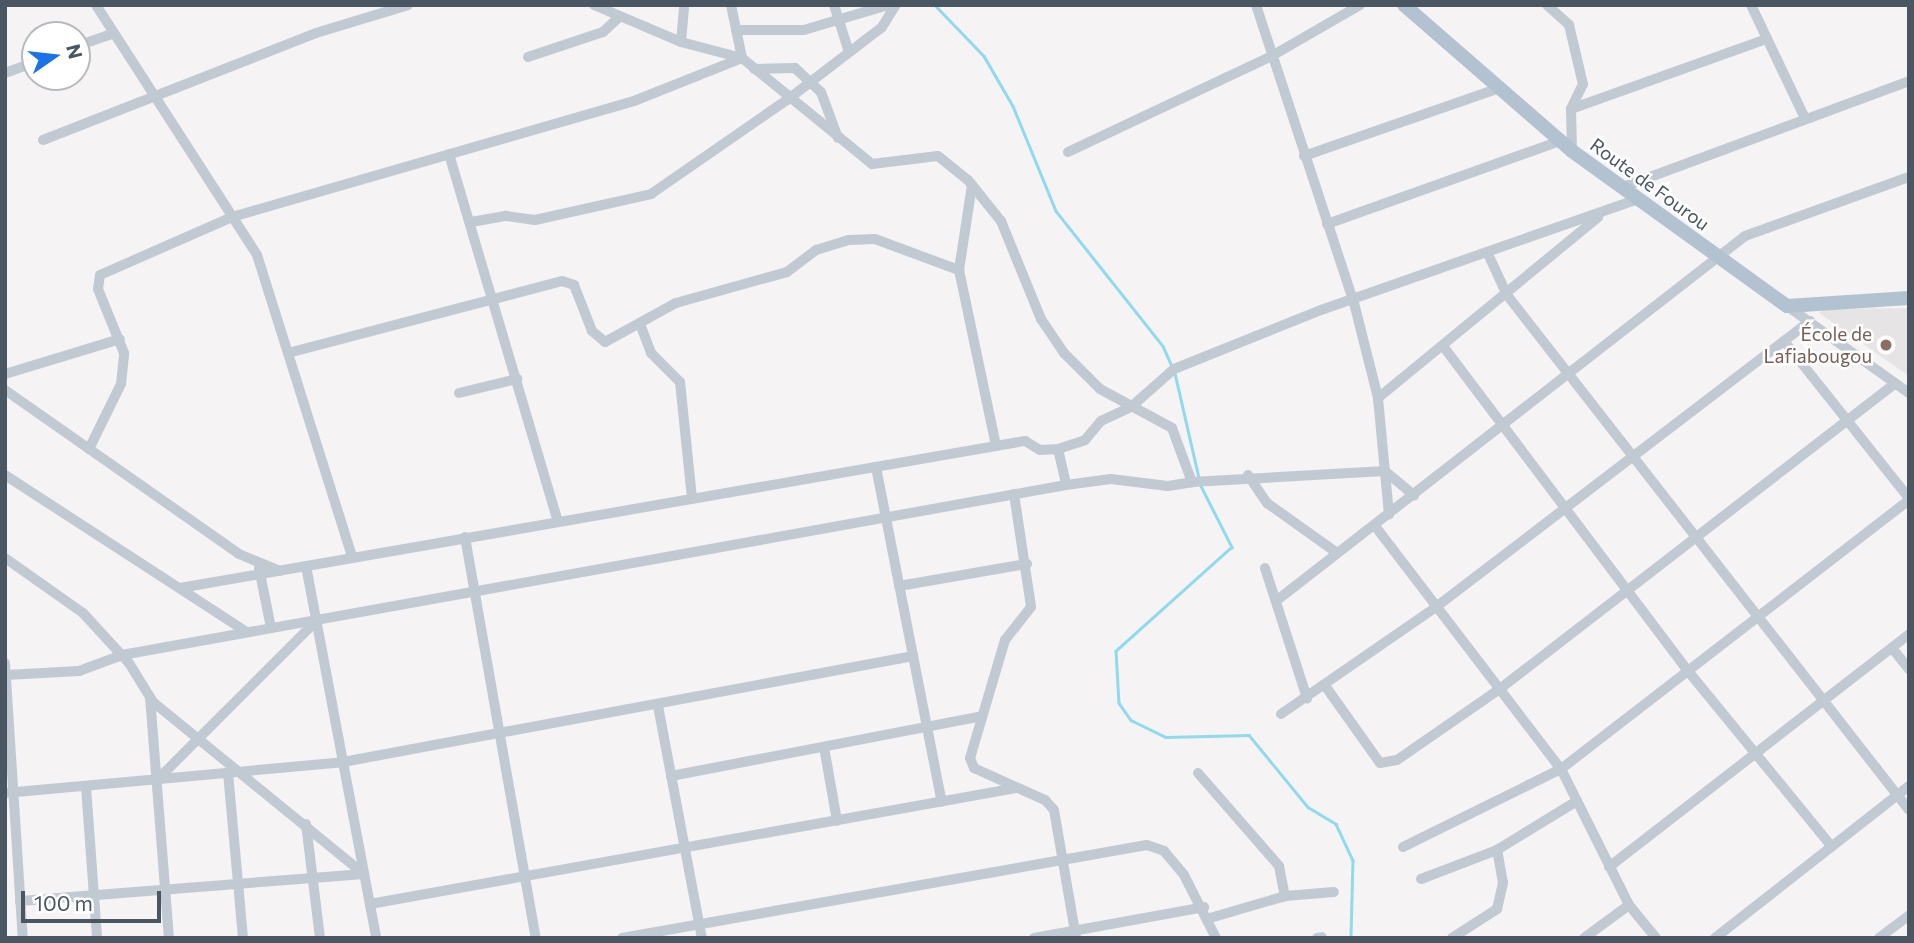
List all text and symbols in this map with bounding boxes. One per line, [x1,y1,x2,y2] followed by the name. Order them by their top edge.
[21,21,91,91] north arrow
[62,42,88,61] text: N
[1586,133,1714,235] street label: Route de Fourou
[1764,323,1872,367] place label: École de Lafiabougou
[1878,337,1894,353] marker: École de Lafiabougou
[24,876,164,920] scale bar
[34,890,93,915] text: 100 m

